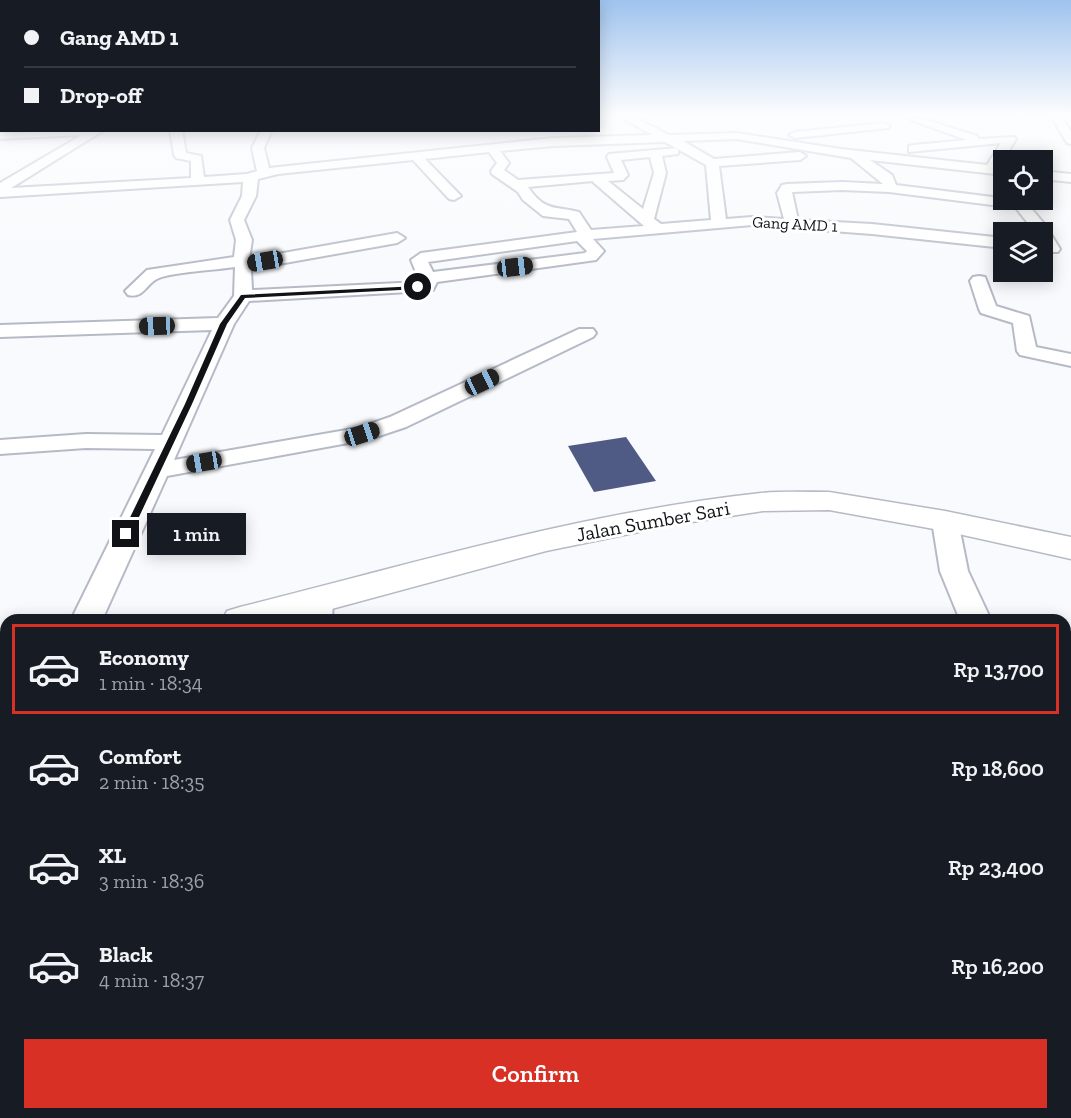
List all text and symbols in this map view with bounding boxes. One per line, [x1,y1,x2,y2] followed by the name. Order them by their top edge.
[60,24,178,51] text: Gang AMD 1
[60,82,142,109] text: Drop-off
[993,150,1053,282] map controls
[993,150,1053,210] button: locate
[752,212,838,236] street label: Gang AMD 1
[993,222,1053,282] button: layers
[246,249,284,273] car
[496,256,534,278] car
[404,273,431,300] route start
[139,316,175,336] car
[462,366,502,398] car
[342,420,382,448] car
[185,450,223,474] car
[574,496,732,546] street label: Jalan Sumber Sari
[147,513,246,555] callout: 1 min
[112,520,139,547] route end
[173,522,220,546] text: 1 min
[27,642,81,696] icon: car
[99,644,189,671] text: Economy
[953,656,1044,683] text: Rp 13,700
[99,671,203,695] text: 1 min · 18:34
[27,741,81,795] icon: car
[99,743,181,770] text: Comfort
[951,755,1044,782] text: Rp 18,600
[99,770,205,794] text: 2 min · 18:35
[27,840,81,894] icon: car
[99,842,126,869] text: XL
[948,854,1044,881] text: Rp 23,400
[99,869,204,893] text: 3 min · 18:36
[27,939,81,993] icon: car
[99,941,153,968] text: Black
[951,953,1044,980] text: Rp 16,200
[99,968,204,992] text: 4 min · 18:37
[24,1039,1047,1108] button: Confirm

